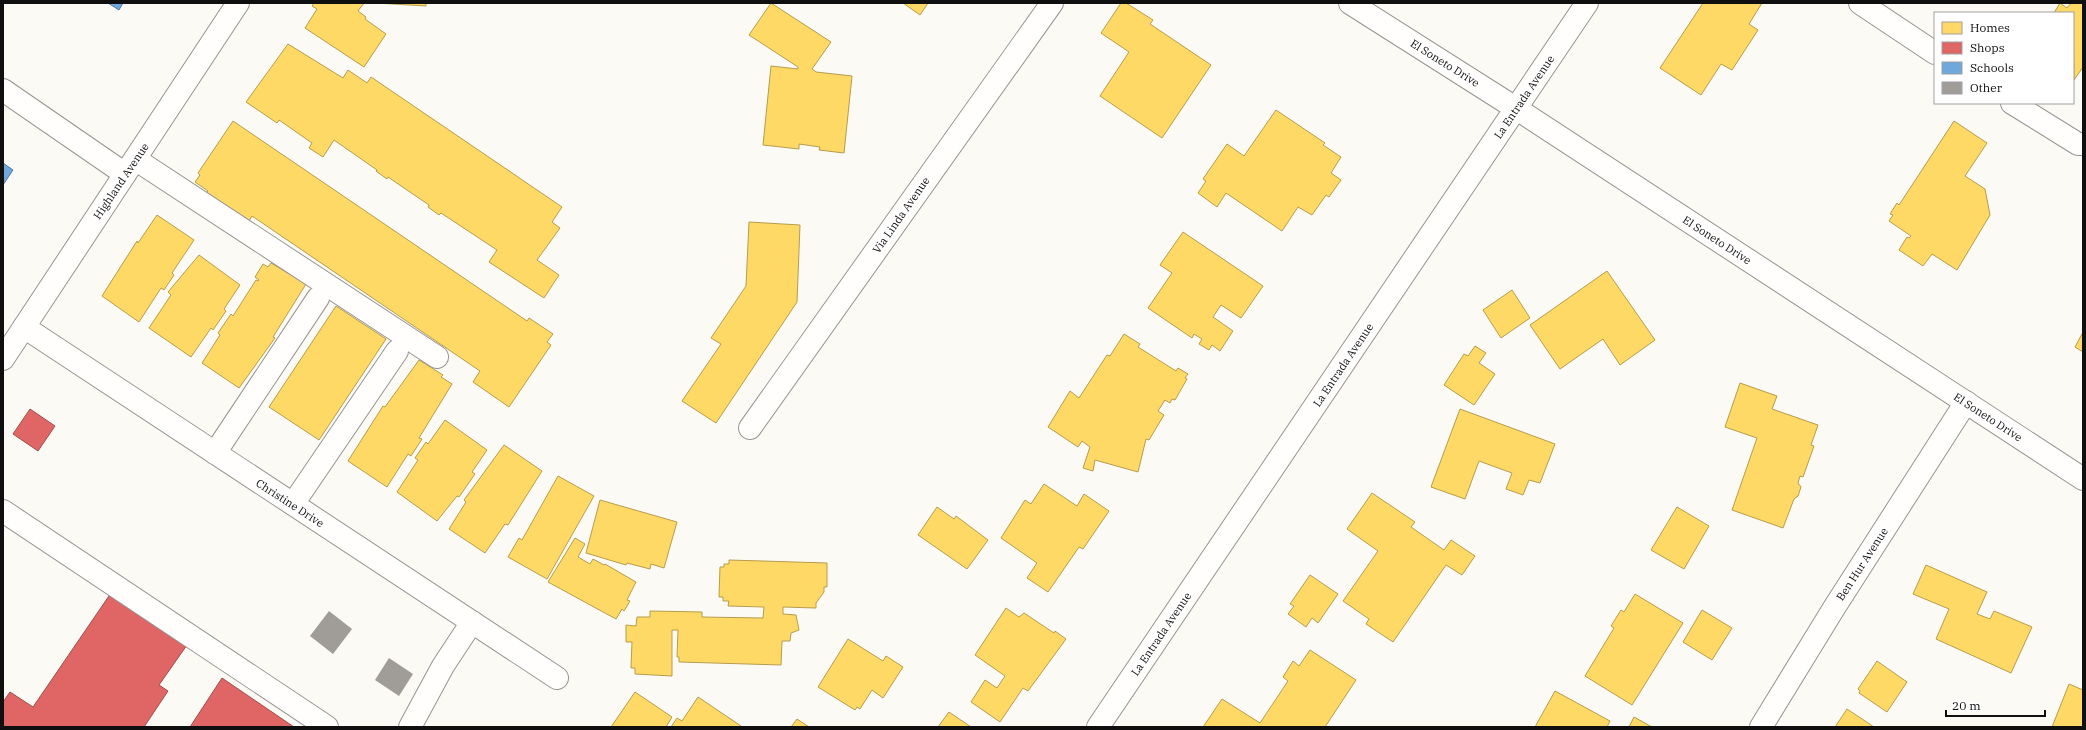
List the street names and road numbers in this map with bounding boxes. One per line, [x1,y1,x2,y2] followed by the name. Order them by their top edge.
[1408,36,1482,90] street label: El Soneto Drive
[1491,52,1557,141] street label: La Entrada Avenue
[90,140,152,222] street label: Highland Avenue
[869,174,933,256] street label: Via Linda Avenue
[1680,213,1754,267] street label: El Soneto Drive
[1310,320,1376,409] street label: La Entrada Avenue
[1951,390,2025,444] street label: El Soneto Drive
[253,476,327,530] street label: Christine Drive
[1833,525,1891,603] street label: Ben Hur Avenue
[1128,589,1194,678] street label: La Entrada Avenue

